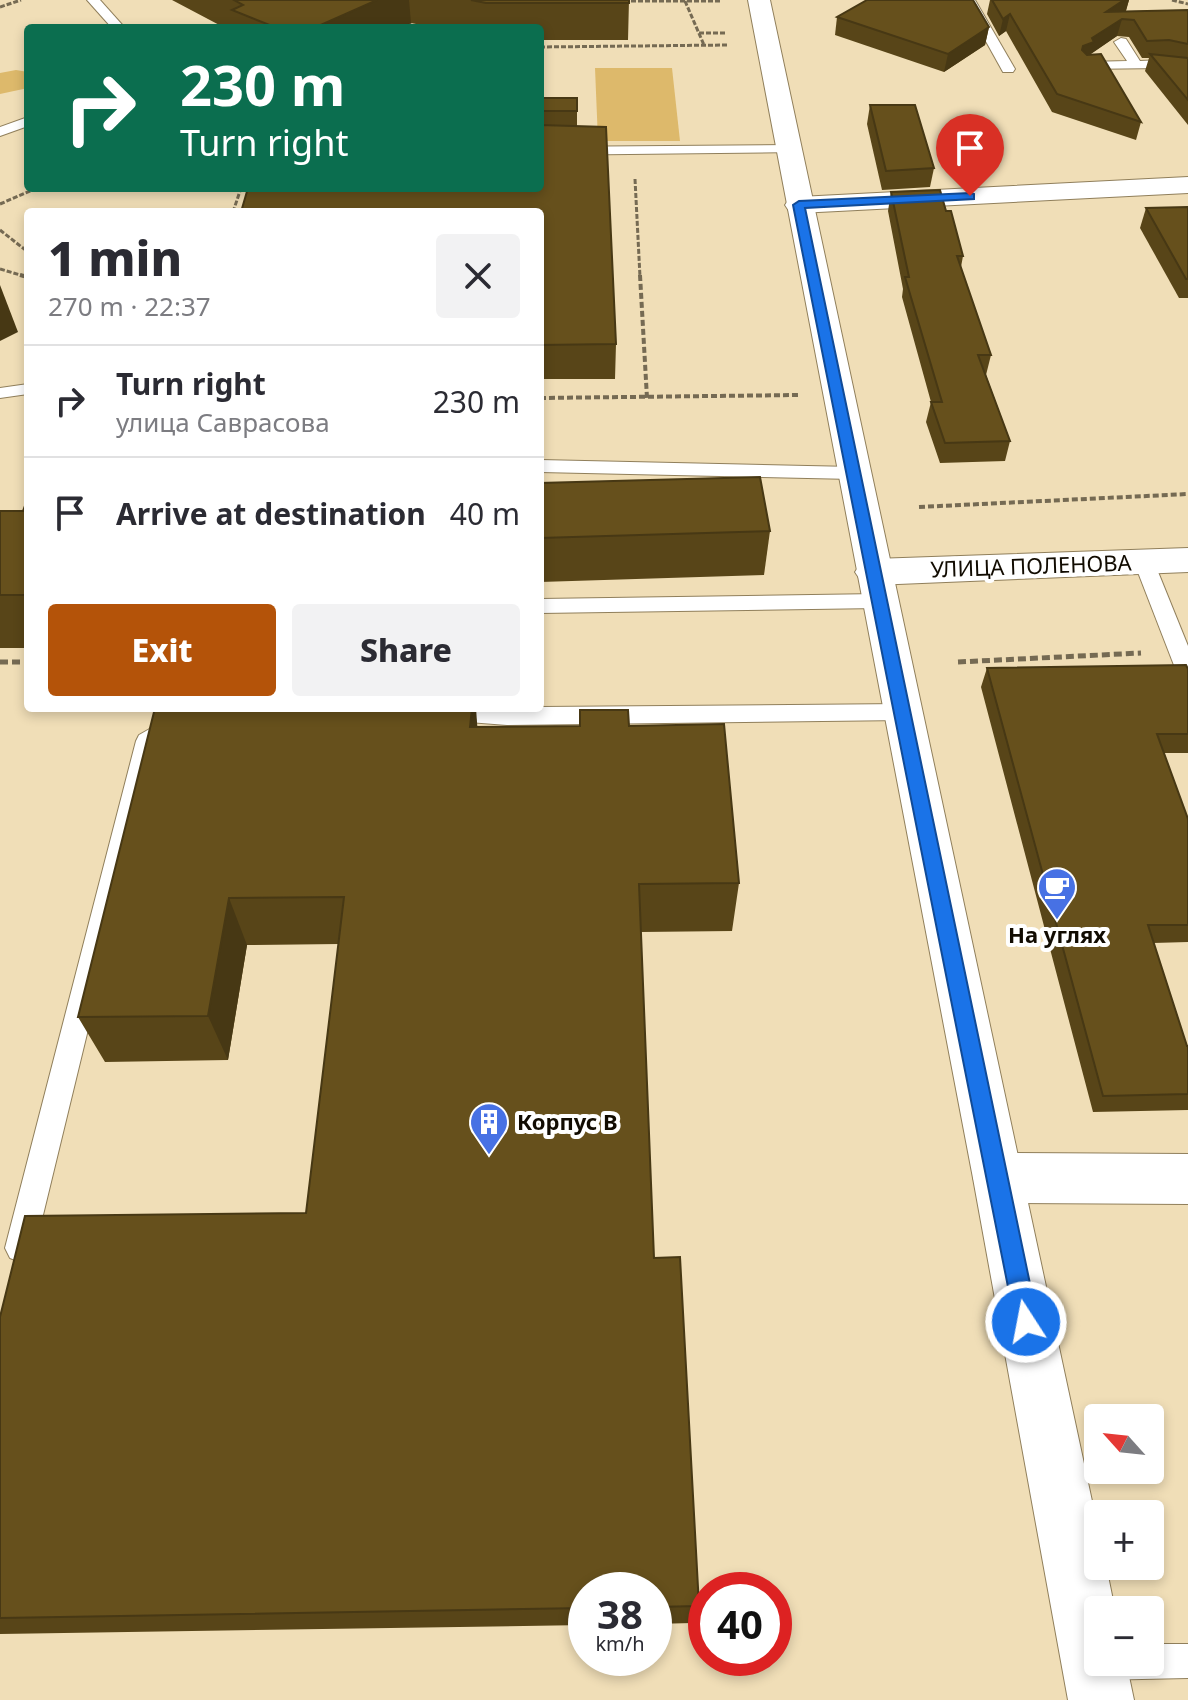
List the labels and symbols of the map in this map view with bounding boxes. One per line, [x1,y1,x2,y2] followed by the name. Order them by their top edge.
[936,114,1004,196] pin
[930,546,1133,584] street label: УЛИЦА ПОЛЕНОВА
[1036,866,1078,921] cafe icon: На углях
[1008,919,1106,949] place label: На углях
[468,1101,510,1156] building icon: Корпус В
[517,1106,617,1136] place label: Корпус В
[984,1280,1068,1364] position arrow
[1084,1404,1164,1484] north arrow
[688,1572,792,1676] speed limit sign: 40

